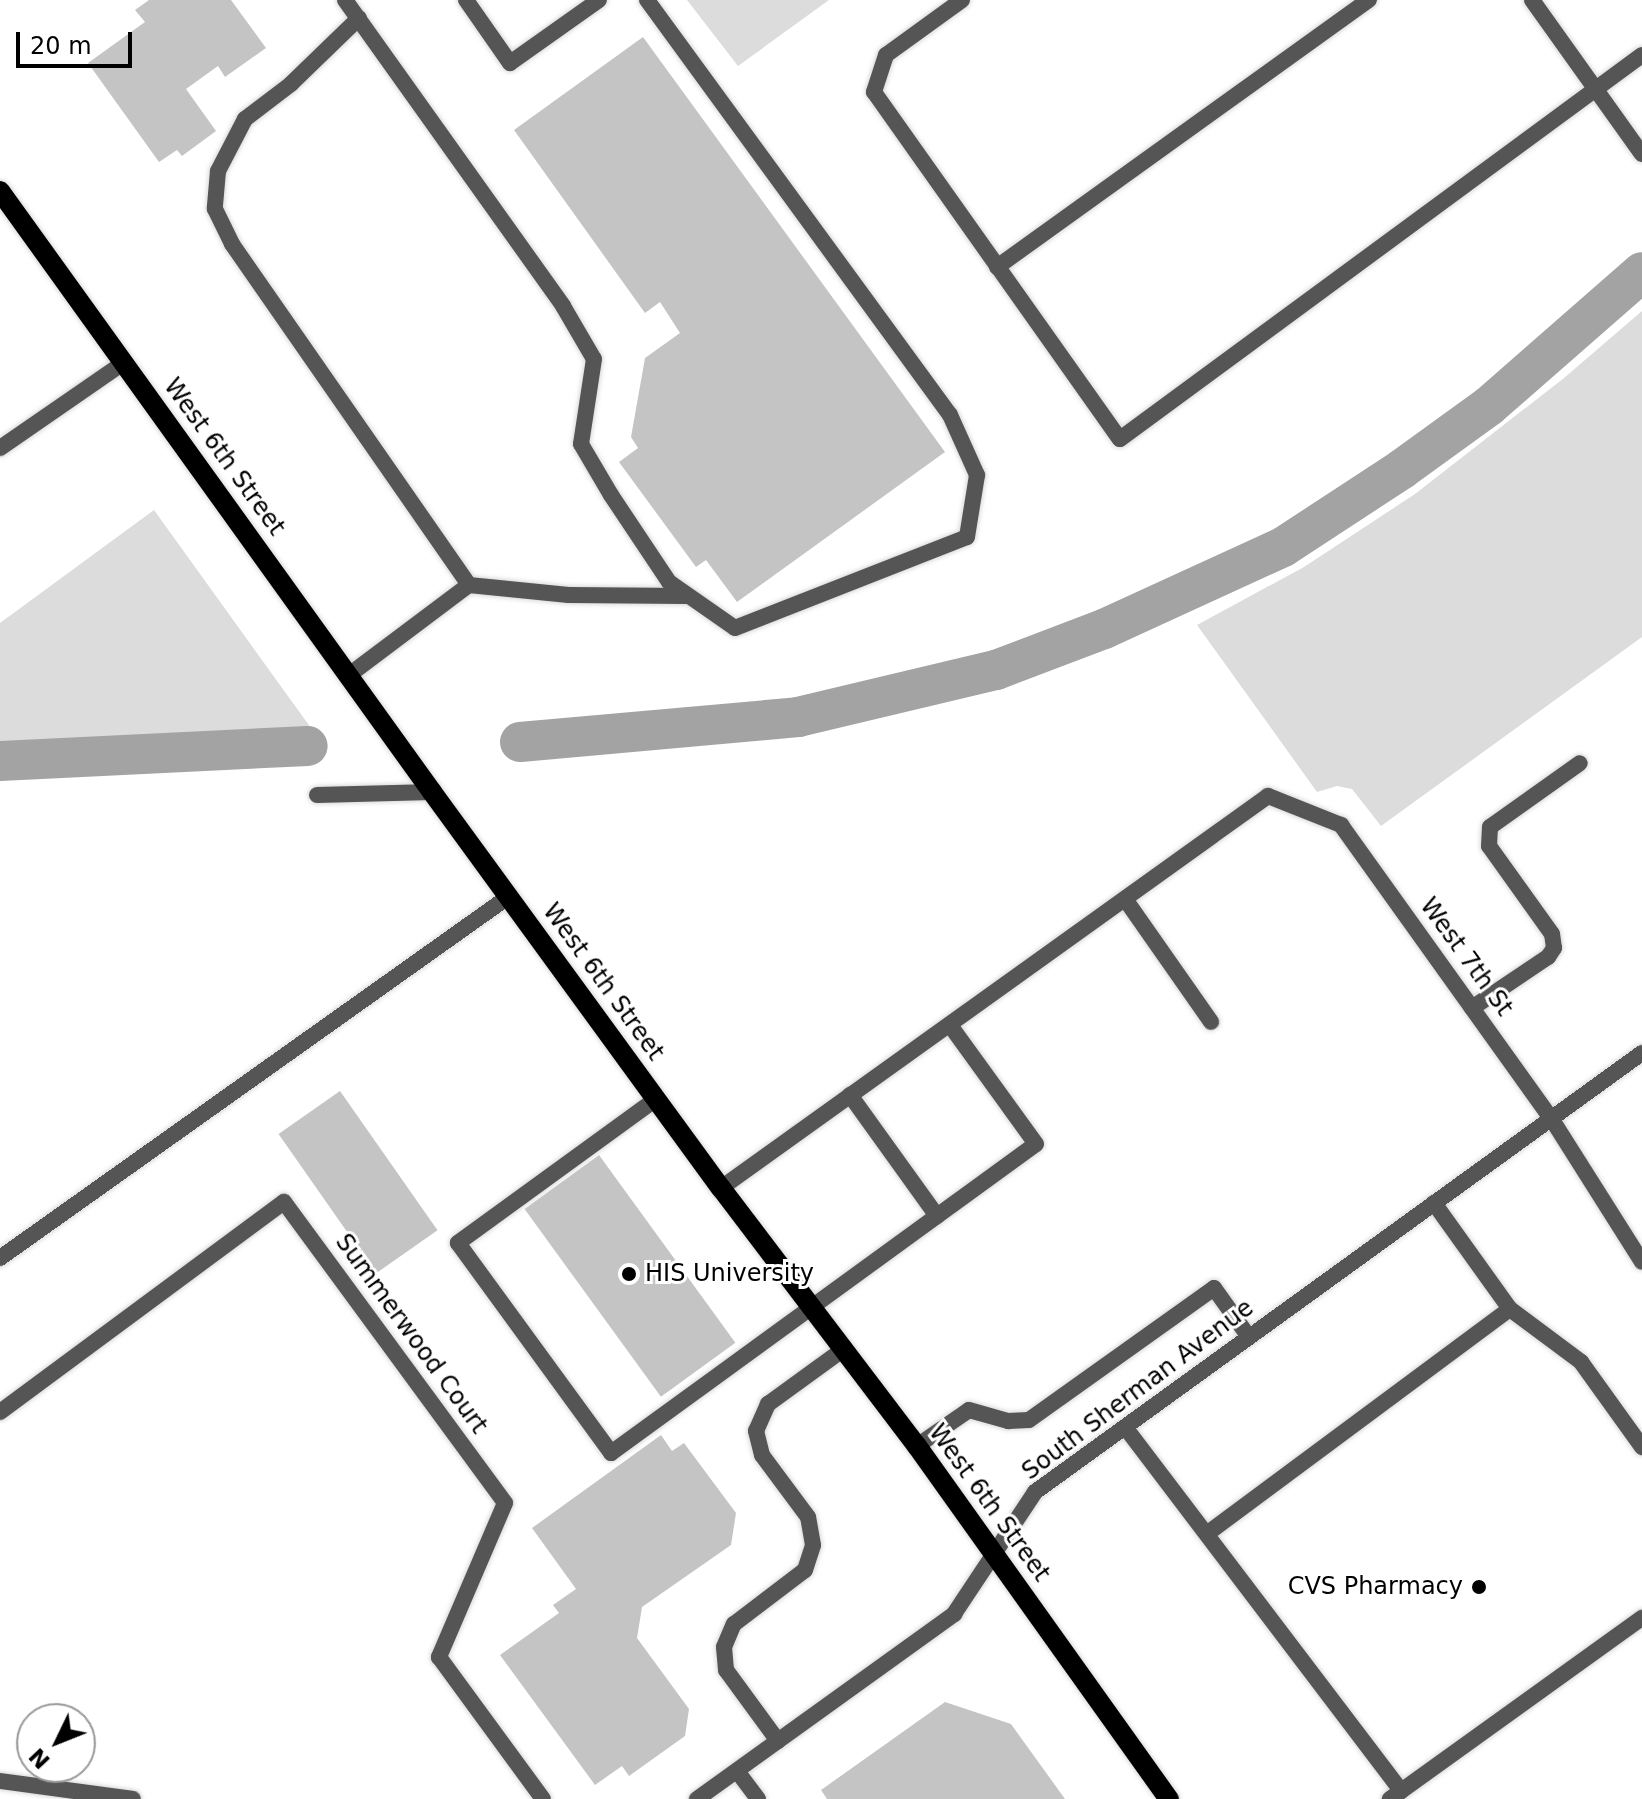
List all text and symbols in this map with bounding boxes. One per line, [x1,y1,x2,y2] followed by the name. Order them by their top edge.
[20,16,136,66] scale bar
[30,32,92,60] text: 20 m
[157,373,291,541] street label: West 6th Street
[1414,892,1518,1022] street label: West 7th St
[536,898,670,1066] street label: West 6th Street
[329,1229,493,1439] street label: Summerwood Court
[645,1260,814,1288] place label: HIS University
[620,1265,638,1283] marker: HIS University
[1017,1294,1259,1486] street label: South Sherman Avenue
[922,1419,1056,1587] street label: West 6th Street
[1288,1573,1463,1601] place label: CVS Pharmacy
[1470,1578,1488,1596] marker: CVS Pharmacy
[16,1703,96,1783] north arrow
[24,1743,55,1774] text: N

